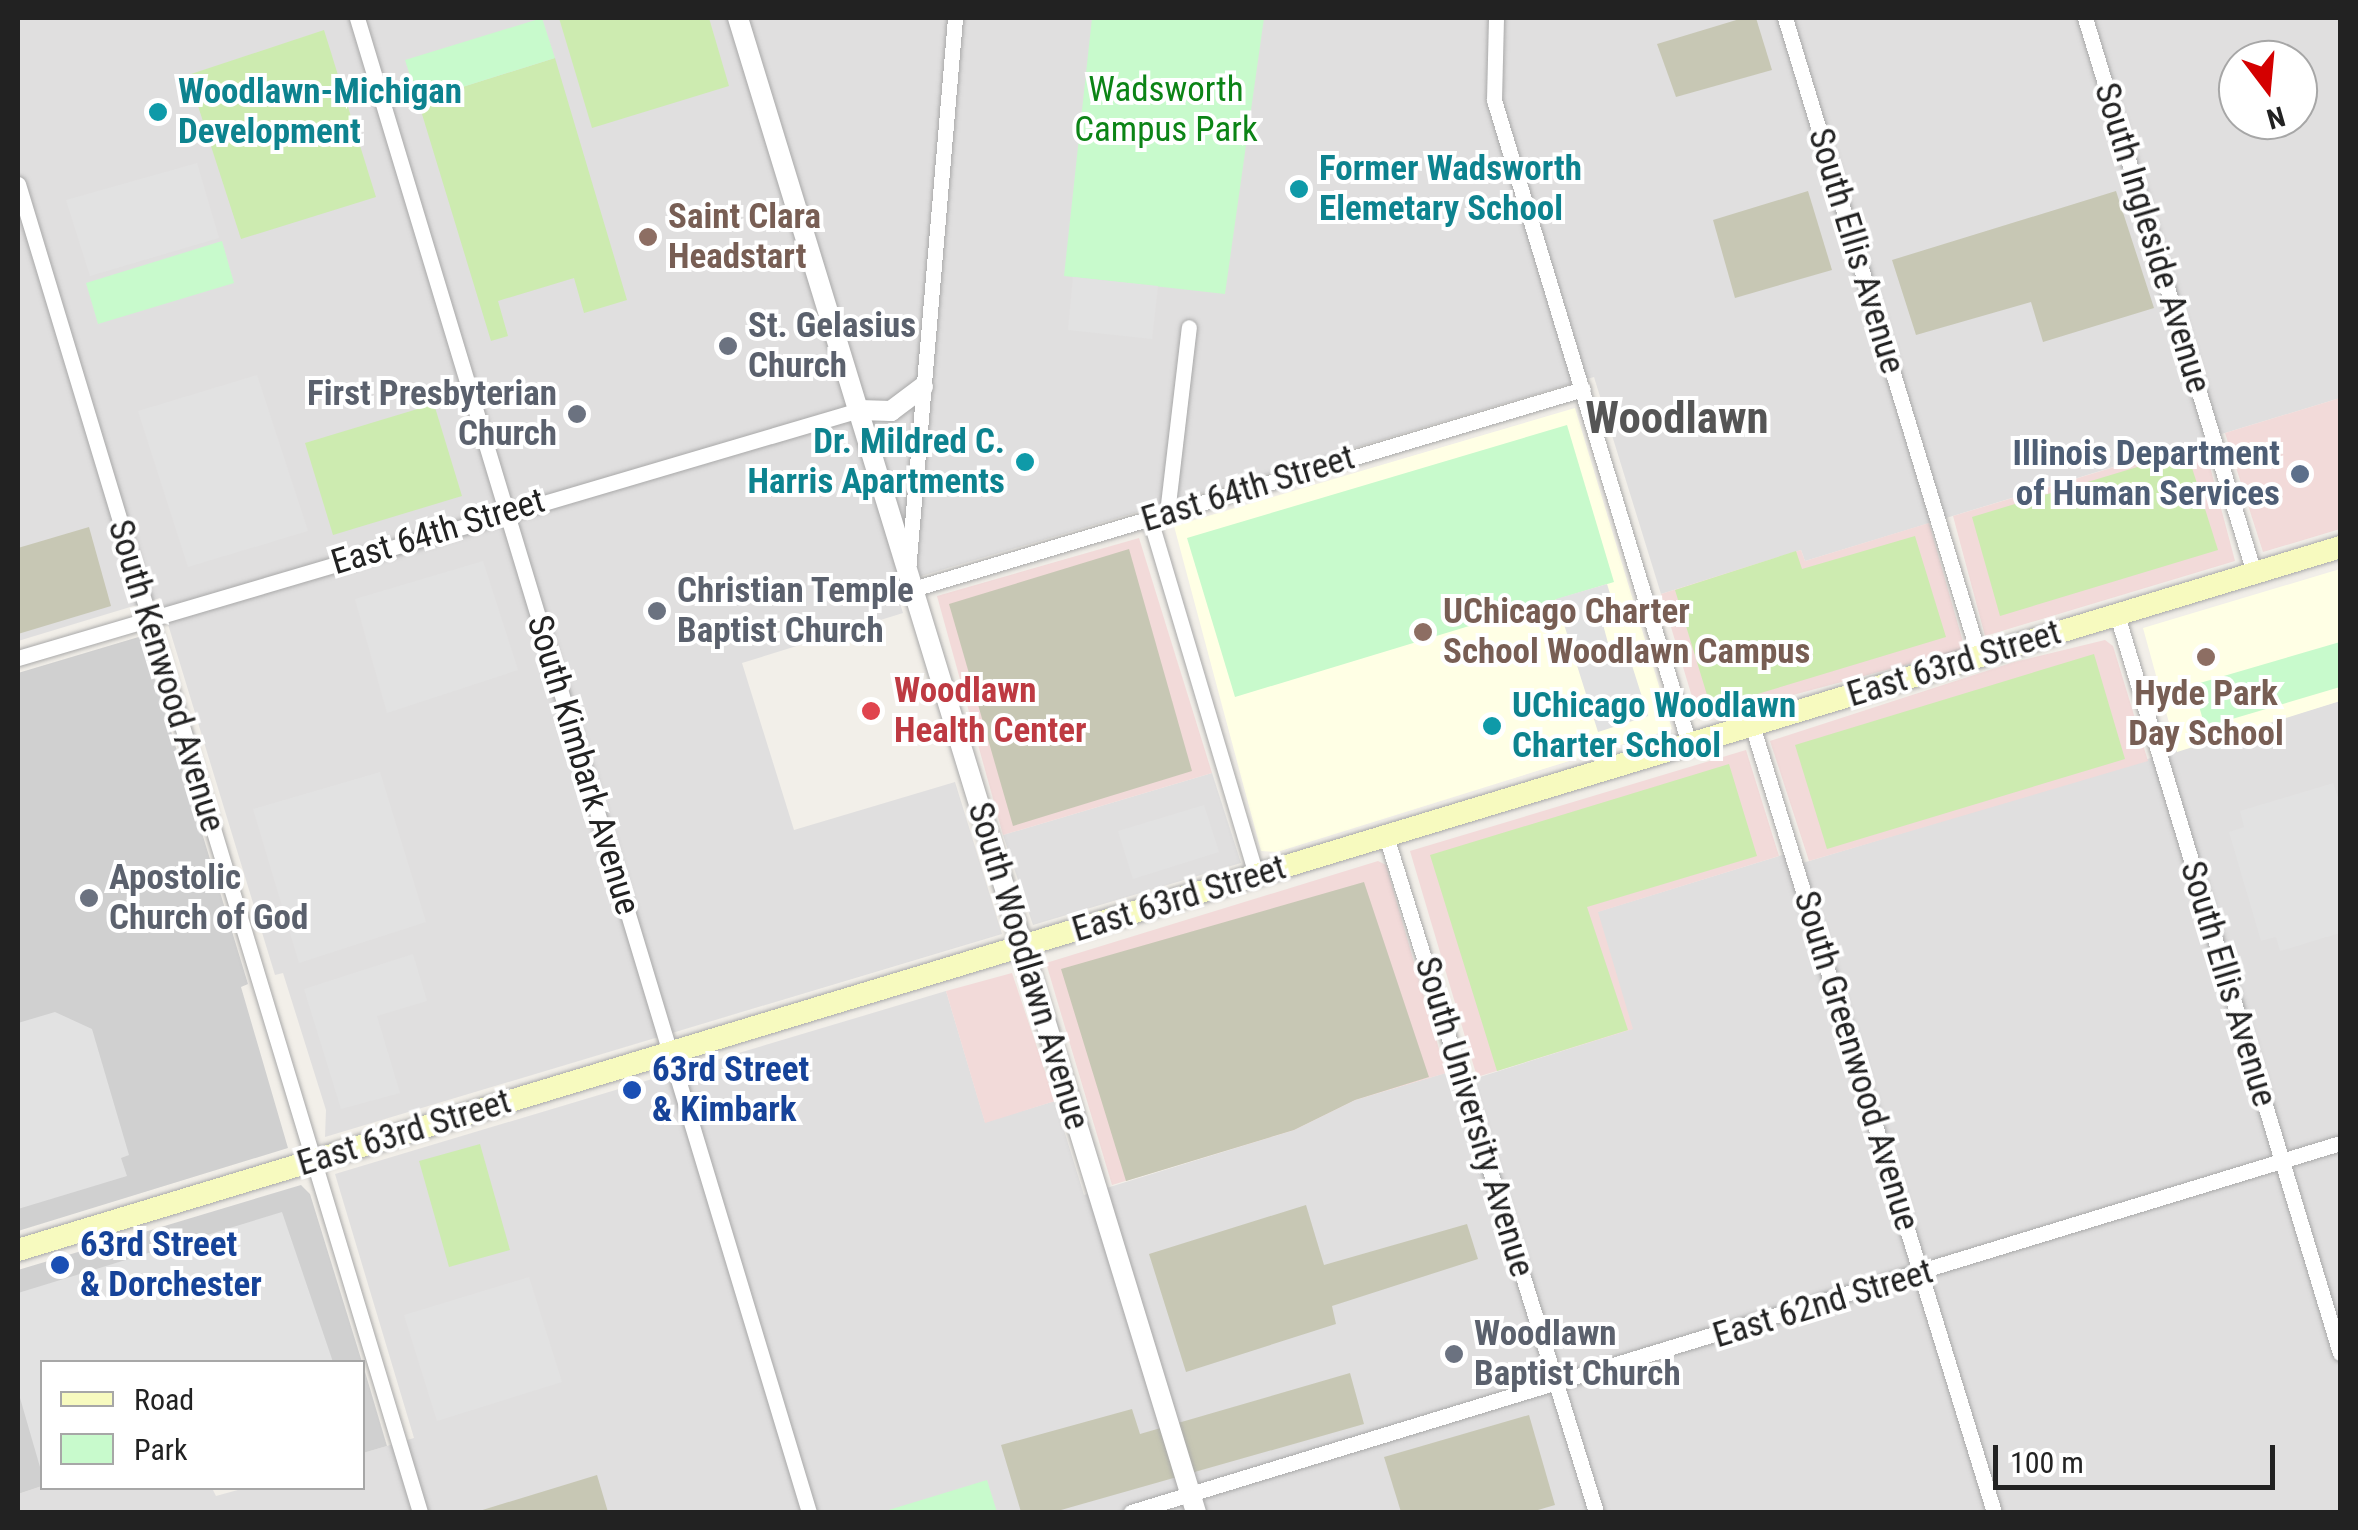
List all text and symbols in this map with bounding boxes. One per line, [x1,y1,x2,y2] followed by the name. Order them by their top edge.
[2218,40,2318,140] north arrow
[1074,69,1258,151] park label: Wadsworth Campus Park
[178,71,462,153] place label: Woodlawn-Michigan Development
[2085,78,2219,398] street label: South Ingleside Avenue
[2263,99,2289,136] text: N
[147,101,169,123] marker: Woodlawn-Michigan Development
[1799,123,1913,379] street label: South Ellis Avenue
[1319,148,1582,230] place label: Former Wadsworth Elemetary School
[1288,178,1310,200] marker: Former Wadsworth Elemetary School
[668,196,821,278] place label: Saint Clara Headstart
[637,226,659,248] marker: Saint Clara Headstart
[748,305,916,387] place label: St. Gelasius Church
[717,335,739,357] marker: St. Gelasius Church
[307,373,557,455] place label: First Presbyterian Church
[1585,391,1769,445] district label: Woodlawn
[566,403,588,425] marker: First Presbyterian Church
[747,421,1005,503] place label: Dr. Mildred C. Harris Apartments
[2012,433,2280,515] place label: Illinois Department of Human Services
[1136,437,1360,541] street label: East 64th Street
[1014,451,1036,473] marker: Dr. Mildred C. Harris Apartments
[2289,463,2311,485] marker: Illinois Department of Human Services
[326,480,550,584] street label: East 64th Street
[99,515,233,837] street label: South Kenwood Avenue
[677,570,915,652] place label: Christian Temple Baptist Church
[1443,591,1810,673] place label: UChicago Charter School Woodlawn Campus
[646,600,668,622] marker: Christian Temple Baptist Church
[518,610,648,920] street label: South Kimbark Avenue
[1842,612,2066,716] street label: East 63rd Street
[1412,621,1434,643] marker: UChicago Charter School Woodlawn Campus
[2195,646,2217,668] marker: Hyde Park Day School
[894,670,1087,752] place label: Woodlawn Health Center
[2128,673,2284,755] place label: Hyde Park Day School
[1512,685,1796,767] place label: UChicago Woodlawn Charter School
[858,698,884,724] marker: Woodlawn Health Center
[1481,715,1503,737] marker: UChicago Woodlawn Charter School
[958,797,1098,1135] street label: South Woodlawn Avenue
[1067,847,1291,951] street label: East 63rd Street
[2171,856,2285,1112] street label: South Ellis Avenue
[109,857,308,939] place label: Apostolic Church of God
[1784,886,1928,1236] street label: South Greenwood Avenue
[78,887,100,909] marker: Apostolic Church of God
[1405,952,1543,1282] street label: South University Avenue
[652,1049,809,1131] place label: 63rd Street & Kimbark
[621,1079,643,1101] marker: 63rd Street & Kimbark
[292,1081,516,1185] street label: East 63rd Street
[80,1224,262,1306] place label: 63rd Street & Dorchester
[1708,1251,1938,1357] street label: East 62nd Street
[49,1254,71,1276] marker: 63rd Street & Dorchester
[1474,1313,1681,1395] place label: Woodlawn Baptist Church
[1443,1343,1465,1365] marker: Woodlawn Baptist Church
[40,1360,365,1490] legend
[134,1382,194,1417] text: Road
[1998,1425,2280,1487] scale bar
[134,1432,188,1467] text: Park
[2010,1445,2084,1480] text: 100 m

